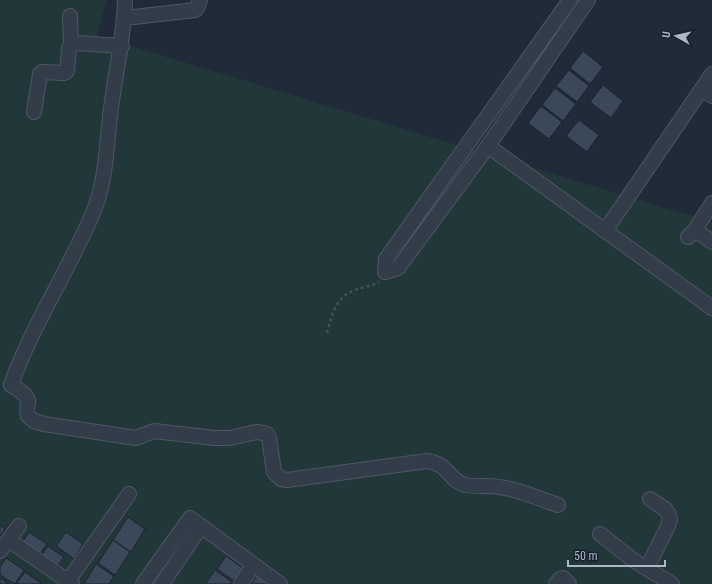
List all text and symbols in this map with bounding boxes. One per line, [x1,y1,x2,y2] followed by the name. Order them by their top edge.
[656,16,696,56] north arrow
[660,31,673,39] text: U
[568,542,665,568] scale bar
[574,549,598,563] text: 50 m

